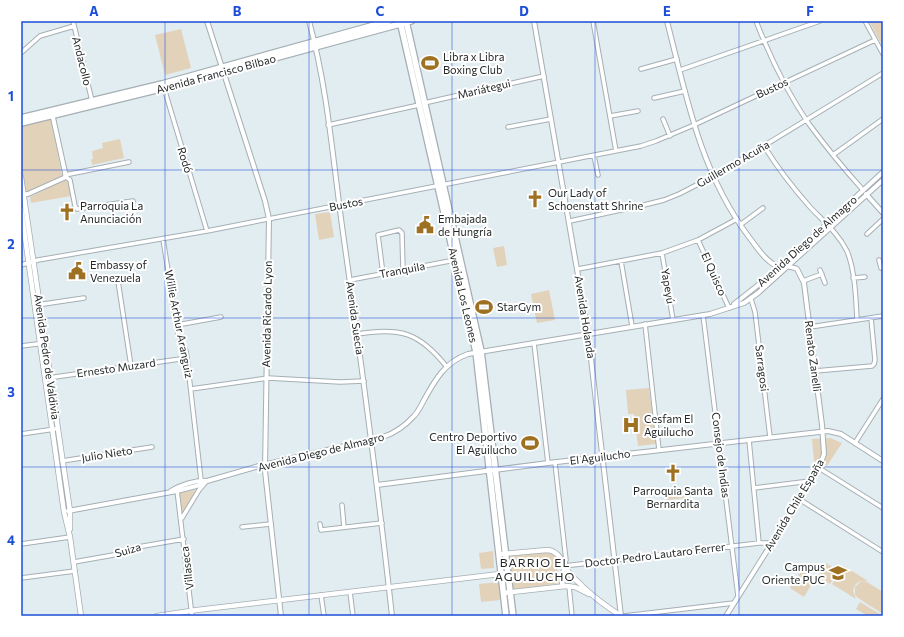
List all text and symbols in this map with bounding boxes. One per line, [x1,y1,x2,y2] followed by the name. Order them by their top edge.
[89,3,99,19] text: A
[233,3,242,19] text: B
[376,3,385,19] text: C
[519,3,529,19] text: D
[663,3,671,19] text: E
[806,3,814,19] text: F
[70,35,95,87] street label: Andacollo
[443,50,504,76] place label: Libra x Libra Boxing Club
[155,51,277,96] street label: Avenida Francisco Bilbao
[420,53,440,73] sports icon: Libra x Libra Boxing Club
[754,74,790,101] street label: Bustos
[456,76,512,101] street label: Mariátegui
[8,88,14,104] text: 1
[694,137,772,190] street label: Guillermo Acuña
[175,145,196,175] street label: Rodó
[548,186,644,212] place label: Our Lady of Schoenstatt Shrine
[525,189,545,209] church icon: Our Lady of Schoenstatt Shrine
[754,192,860,289] street label: Avenida Diego de Almagro
[328,194,364,213] street label: Bustos
[80,199,143,225] place label: Parroquia La Anunciación
[57,202,77,222] church icon: Parroquia La Anunciación
[438,212,492,238] place label: Embajada de Hungría
[415,215,435,235] public building icon: Embajada de Hungría
[7,236,15,252] text: 2
[446,246,481,344] street label: Avenida Los Leones
[699,250,730,298] street label: El Quisco
[90,258,148,284] place label: Embassy of Venezuela
[378,259,426,280] street label: Tranquila
[67,261,87,281] public building icon: Embassy of Venezuela
[259,261,274,367] street label: Avenida Ricardo Lyon
[659,267,678,305] street label: Yapeyú
[163,269,196,380] street label: Willie Arthur Aranguiz
[573,275,598,359] street label: Avenida Holanda
[344,280,367,356] street label: Avenida Suecia
[32,293,63,421] street label: Avenida Pedro de Valdivia
[474,297,494,317] sports icon: StarGym
[497,300,541,313] place label: StarGym
[803,320,824,392] street label: Renato Zanelli
[753,344,772,392] street label: Sarragosi
[76,356,156,379] street label: Ernesto Muzard
[7,384,15,400] text: 3
[710,411,733,499] street label: Consejo de Indias
[644,412,694,438] place label: Cesfam El Aguilucho
[621,415,641,435] hospital icon: Cesfam El Aguilucho
[256,429,386,474] street label: Avenida Diego de Almagro
[429,430,517,456] place label: Centro Deportivo El Aguilucho
[520,433,540,453] sports icon: Centro Deportivo El Aguilucho
[80,443,134,465] street label: Julio Nieto
[569,446,631,467] street label: El Aguilucho
[761,456,826,553] street label: Avenida Chile España
[663,463,683,483] church icon: Parroquia Santa Bernardita
[633,484,713,510] place label: Parroquia Santa Bernardita
[7,532,15,548] text: 4
[584,539,726,570] street label: Doctor Pedro Lautaro Ferrer
[113,540,142,559] street label: Suiza
[177,546,196,591] street label: Villaseca
[495,555,575,583] district label: BARRIO EL AGUILUCHO
[762,560,825,586] place label: Campus Oriente PUC
[828,563,848,583] school or university icon: Campus Oriente PUC

